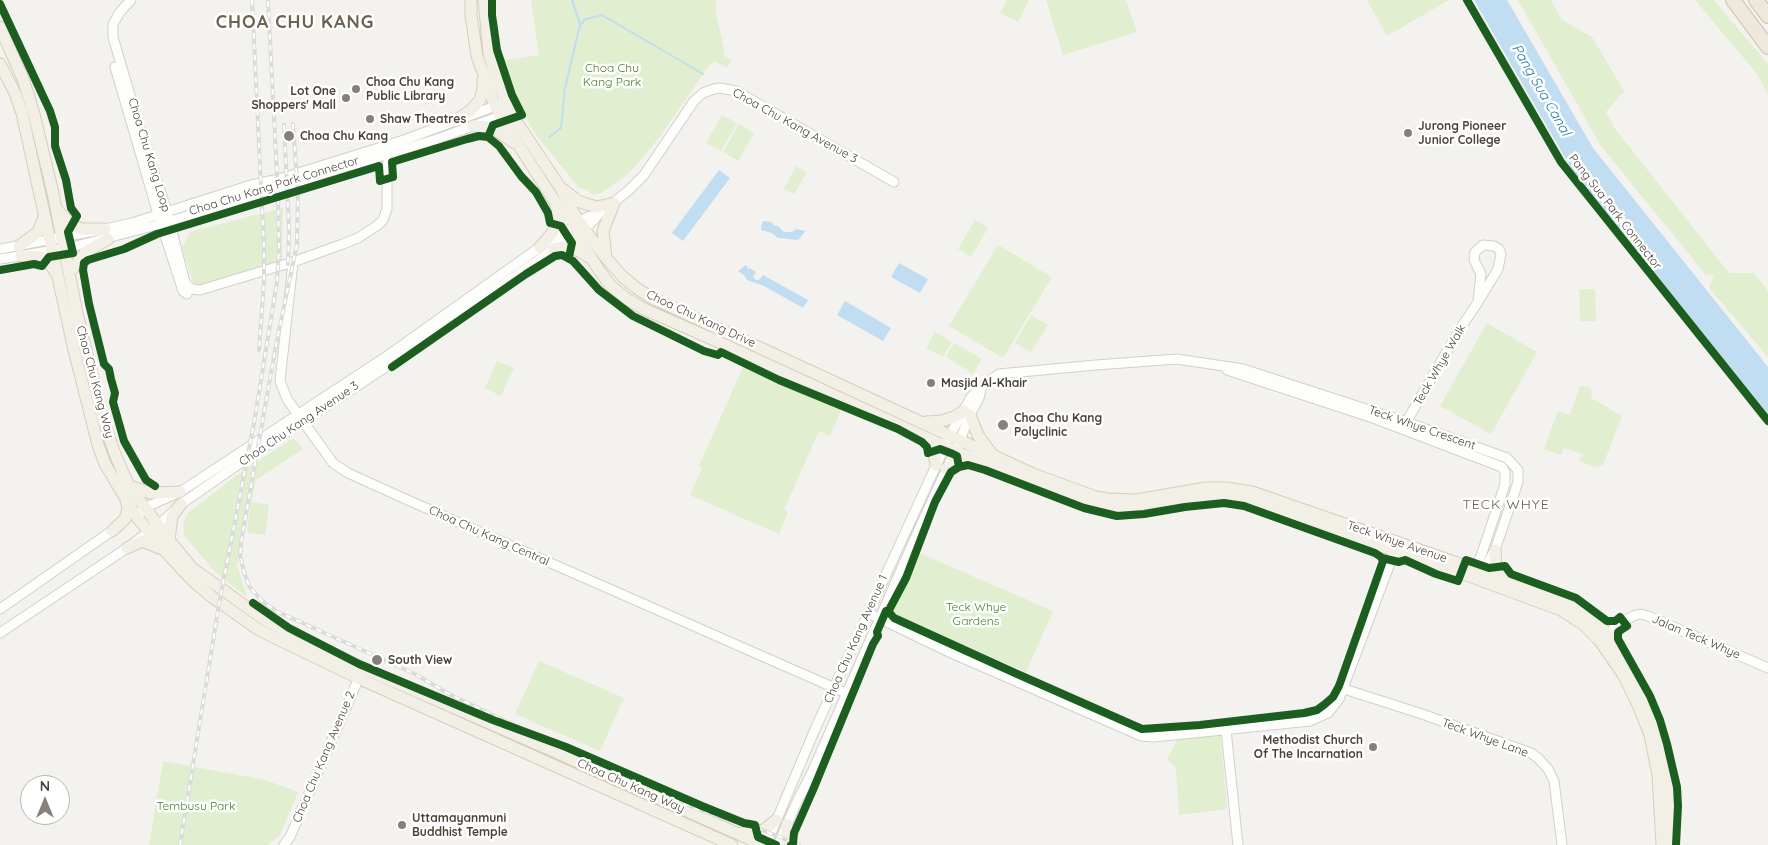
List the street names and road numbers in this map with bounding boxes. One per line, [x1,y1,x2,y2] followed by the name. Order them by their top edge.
[730,86,860,166] street label: Choa Chu Kang Avenue 3
[125,96,173,214] street label: Choa Chu Kang Loop
[1565,151,1665,273] street label: Pang Sua Park Connector
[187,153,361,219] street label: Choa Chu Kang Park Connector
[644,287,758,351] street label: Choa Chu Kang Drive
[1411,322,1469,408] street label: Teck Whye Walk
[73,324,117,440] street label: Choa Chu Kang Way
[237,379,361,469] street label: Choa Chu Kang Avenue 3
[1367,403,1477,453] street label: Teck Whye Crescent
[427,503,551,569] street label: Choa Chu Kang Central
[1345,518,1449,566] street label: Teck Whye Avenue
[821,573,891,705] street label: Choa Chu Kang Avenue 1
[1650,612,1742,662] street label: Jalan Teck Whye
[290,689,358,825] street label: Choa Chu Kang Avenue 2
[1440,716,1530,760] street label: Teck Whye Lane
[575,756,687,816] street label: Choa Chu Kang Way

